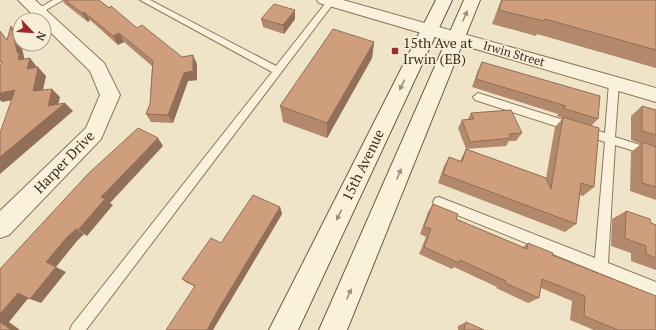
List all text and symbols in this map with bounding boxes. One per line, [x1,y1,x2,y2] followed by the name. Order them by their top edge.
[462,10,468,21] one-way arrow
[12,12,52,52] north arrow
[33,29,49,44] text: N
[403,33,473,68] place label: 15th Ave at Irwin (EB)
[482,38,547,70] street label: Irwin Street
[390,46,400,56] marker: 15th Ave at Irwin (EB)
[399,80,405,91] one-way arrow
[29,126,98,197] street label: Harper Drive
[337,126,388,204] street label: 15th Avenue
[397,168,403,180] one-way arrow
[336,209,342,220] one-way arrow
[346,288,352,300] one-way arrow

